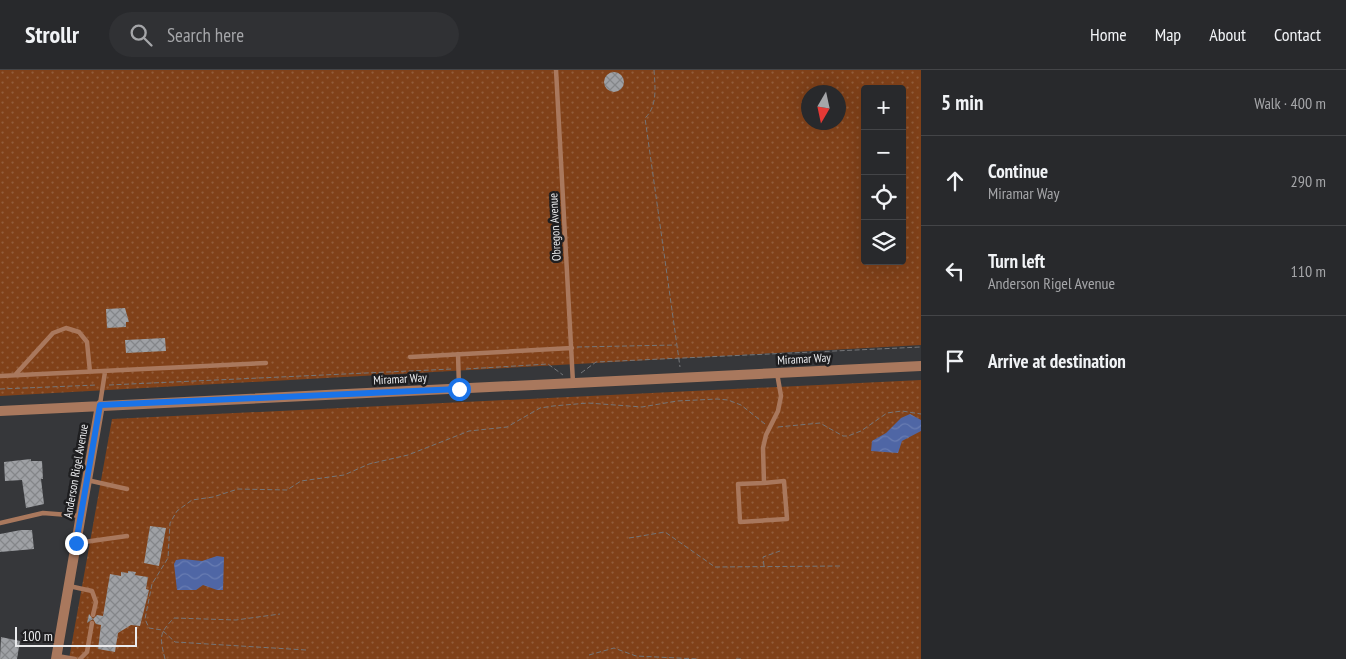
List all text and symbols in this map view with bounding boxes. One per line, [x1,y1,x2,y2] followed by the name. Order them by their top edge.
[109,12,459,57] search box
[25,19,79,50] text: Strollr
[127,21,155,49] icon: search
[167,23,244,47] text: Search here
[1090,23,1127,46] text: Home
[1155,23,1181,46] text: Map
[1209,23,1246,46] text: About
[1274,23,1321,46] text: Contact
[801,85,846,130] north arrow
[861,85,906,265] map controls
[861,85,906,130] button: +
[941,89,983,116] text: 5 min
[1254,93,1326,113] text: Walk · 400 m
[861,130,906,175] button: −
[988,159,1048,183] text: Continue
[941,167,969,195] icon: ahead
[1291,171,1326,191] text: 290 m
[861,175,906,220] button: locate
[988,183,1059,203] text: Miramar Way
[545,193,564,261] street label: Obregon Avenue
[861,220,906,265] button: layers
[988,249,1045,273] text: Turn left
[941,257,969,285] icon: left
[1291,261,1326,281] text: 110 m
[988,273,1115,293] text: Anderson Rigel Avenue
[941,347,969,375] icon: arrive
[988,349,1126,373] text: Arrive at destination
[777,350,832,367] street label: Miramar Way
[373,370,428,387] street label: Miramar Way
[448,378,471,401] route start
[60,423,91,519] street label: Anderson Rigel Avenue
[65,532,88,555] route end
[15,624,138,647] scale bar
[22,627,53,645] text: 100 m

